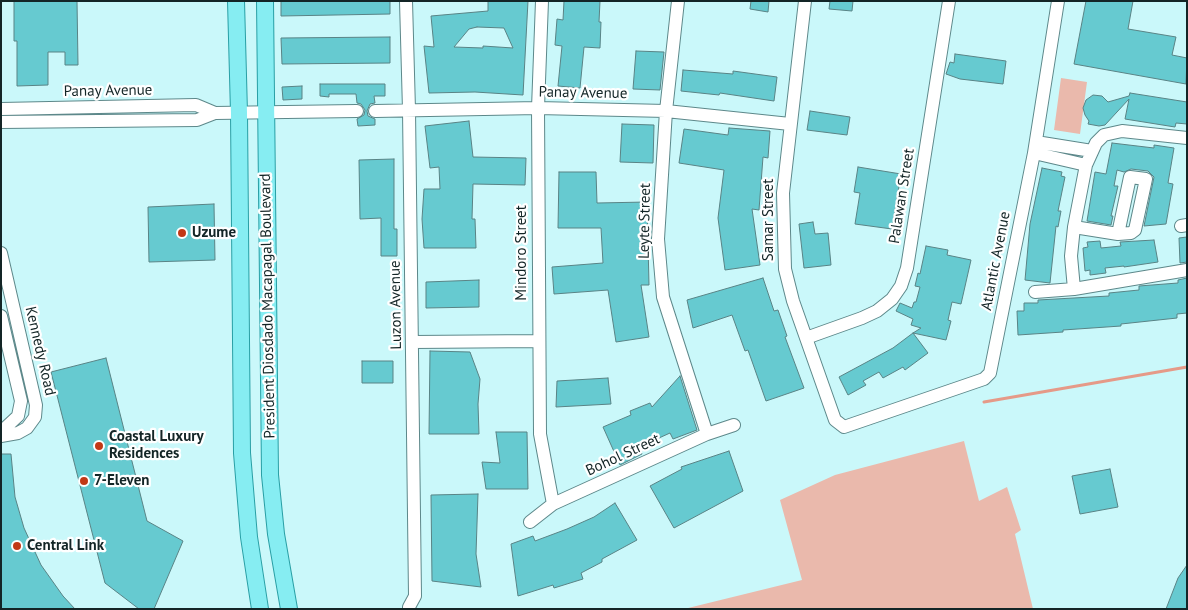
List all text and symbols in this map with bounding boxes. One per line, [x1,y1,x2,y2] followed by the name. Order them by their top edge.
[63,81,153,101] street label: Panay Avenue
[538,83,628,103] street label: Panay Avenue
[886,147,918,245] street label: Palawan Street
[257,173,279,439] street label: President Diosdado Macapagal Boulevard
[760,179,778,261] street label: Samar Street
[635,183,655,259] street label: Leyte Street
[513,205,531,301] street label: Mindoro Street
[978,210,1014,312] street label: Atlantic Avenue
[192,224,236,242] place label: Uzume
[176,227,188,239] marker: Uzume
[386,260,406,350] street label: Luzon Avenue
[21,305,59,397] street label: Kennedy Road
[109,428,204,463] place label: Coastal Luxury Residences
[583,430,663,480] street label: Bohol Street
[93,440,105,452] marker: Coastal Luxury Residences
[94,472,149,490] place label: 7-Eleven
[78,475,90,487] marker: 7-Eleven
[27,537,104,555] place label: Central Link
[11,540,23,552] marker: Central Link

